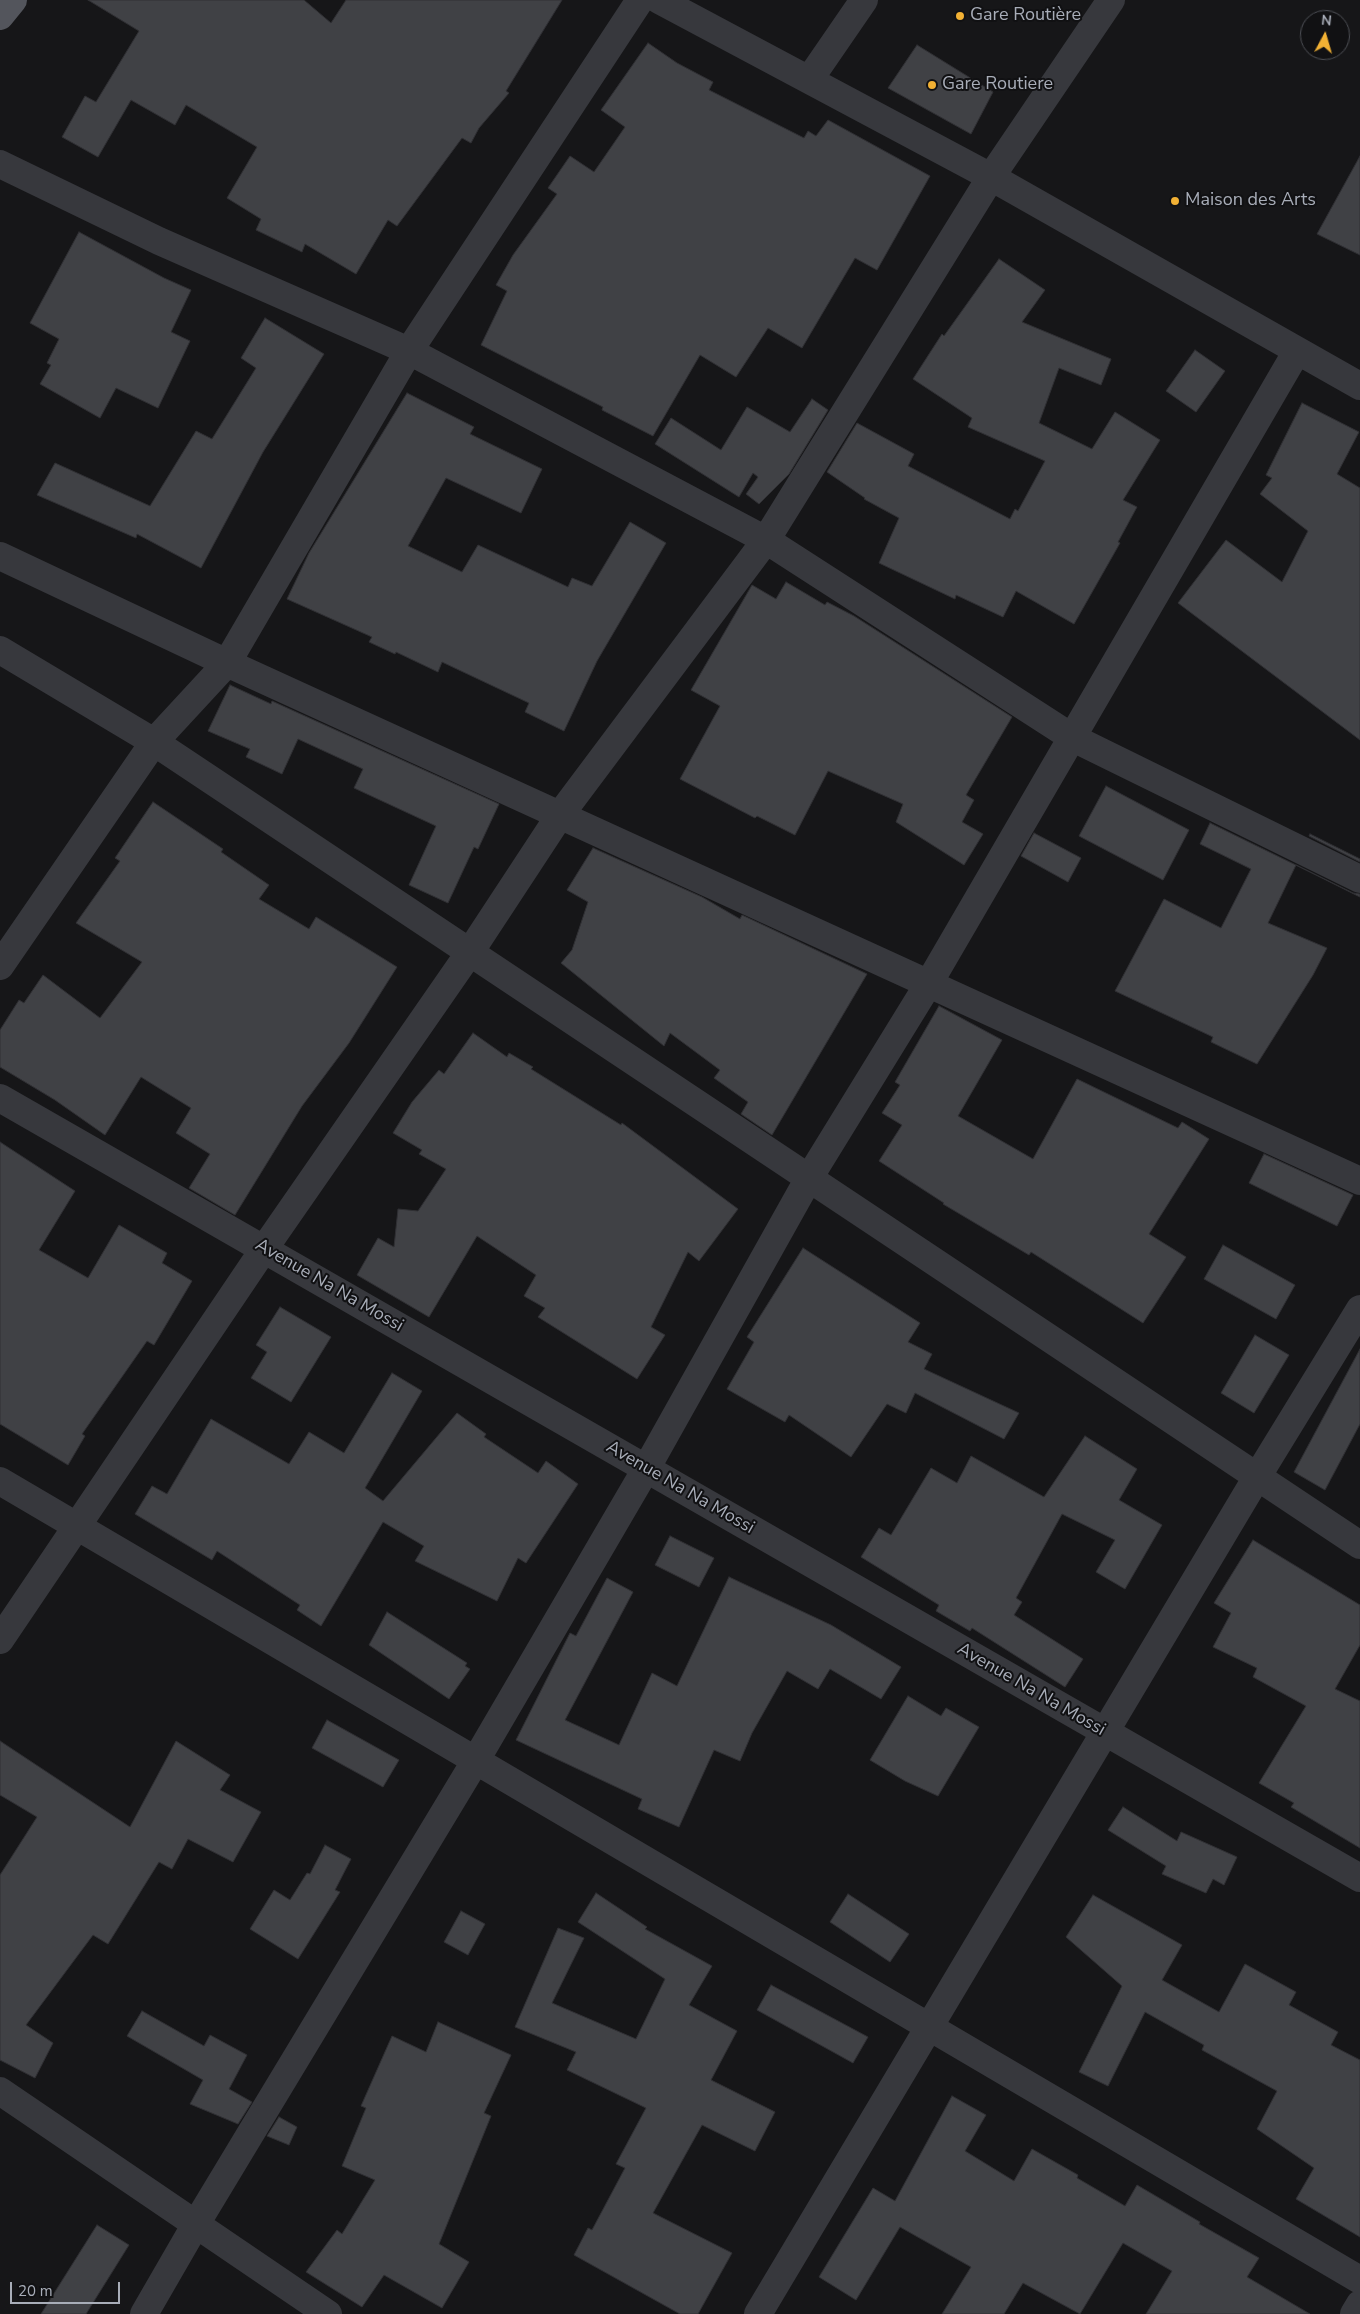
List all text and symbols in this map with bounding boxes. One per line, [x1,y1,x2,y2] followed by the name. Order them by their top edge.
[970,5,1081,27] place label: Gare Routière
[954,10,966,22] marker: Gare Routière
[1300,10,1350,60] north arrow
[1320,11,1333,31] text: N
[942,74,1053,96] place label: Gare Routiere
[926,79,938,91] marker: Gare Routiere
[1185,190,1316,212] place label: Maison des Arts
[1169,195,1181,207] marker: Maison des Arts
[251,1235,407,1337] street label: Avenue Na Na Mossi
[602,1437,758,1539] street label: Avenue Na Na Mossi
[953,1639,1109,1741] street label: Avenue Na Na Mossi
[12,2272,122,2304] scale bar
[18,2281,53,2301] text: 20 m

